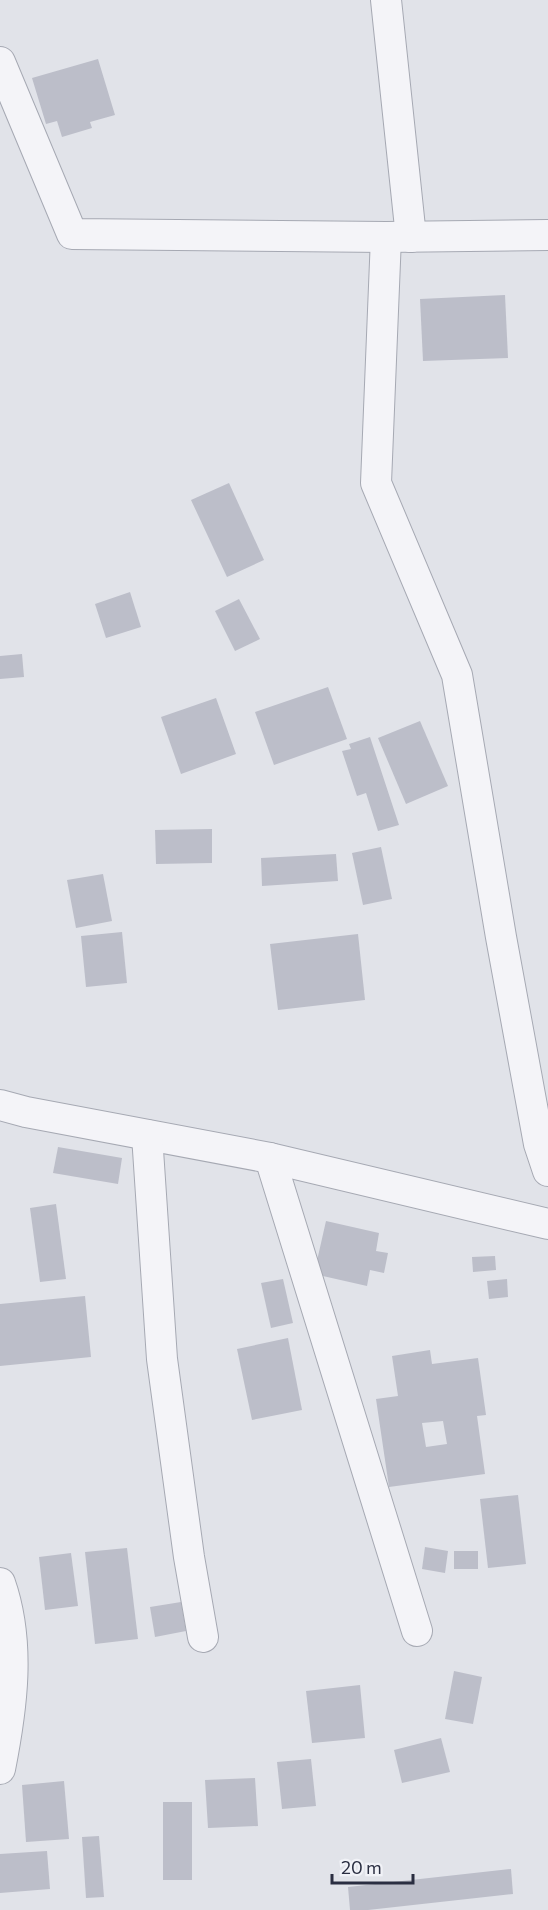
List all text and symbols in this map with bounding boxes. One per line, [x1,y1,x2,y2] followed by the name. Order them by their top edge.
[332,1847,413,1885] scale bar
[341,1856,382,1878] text: 20 m

